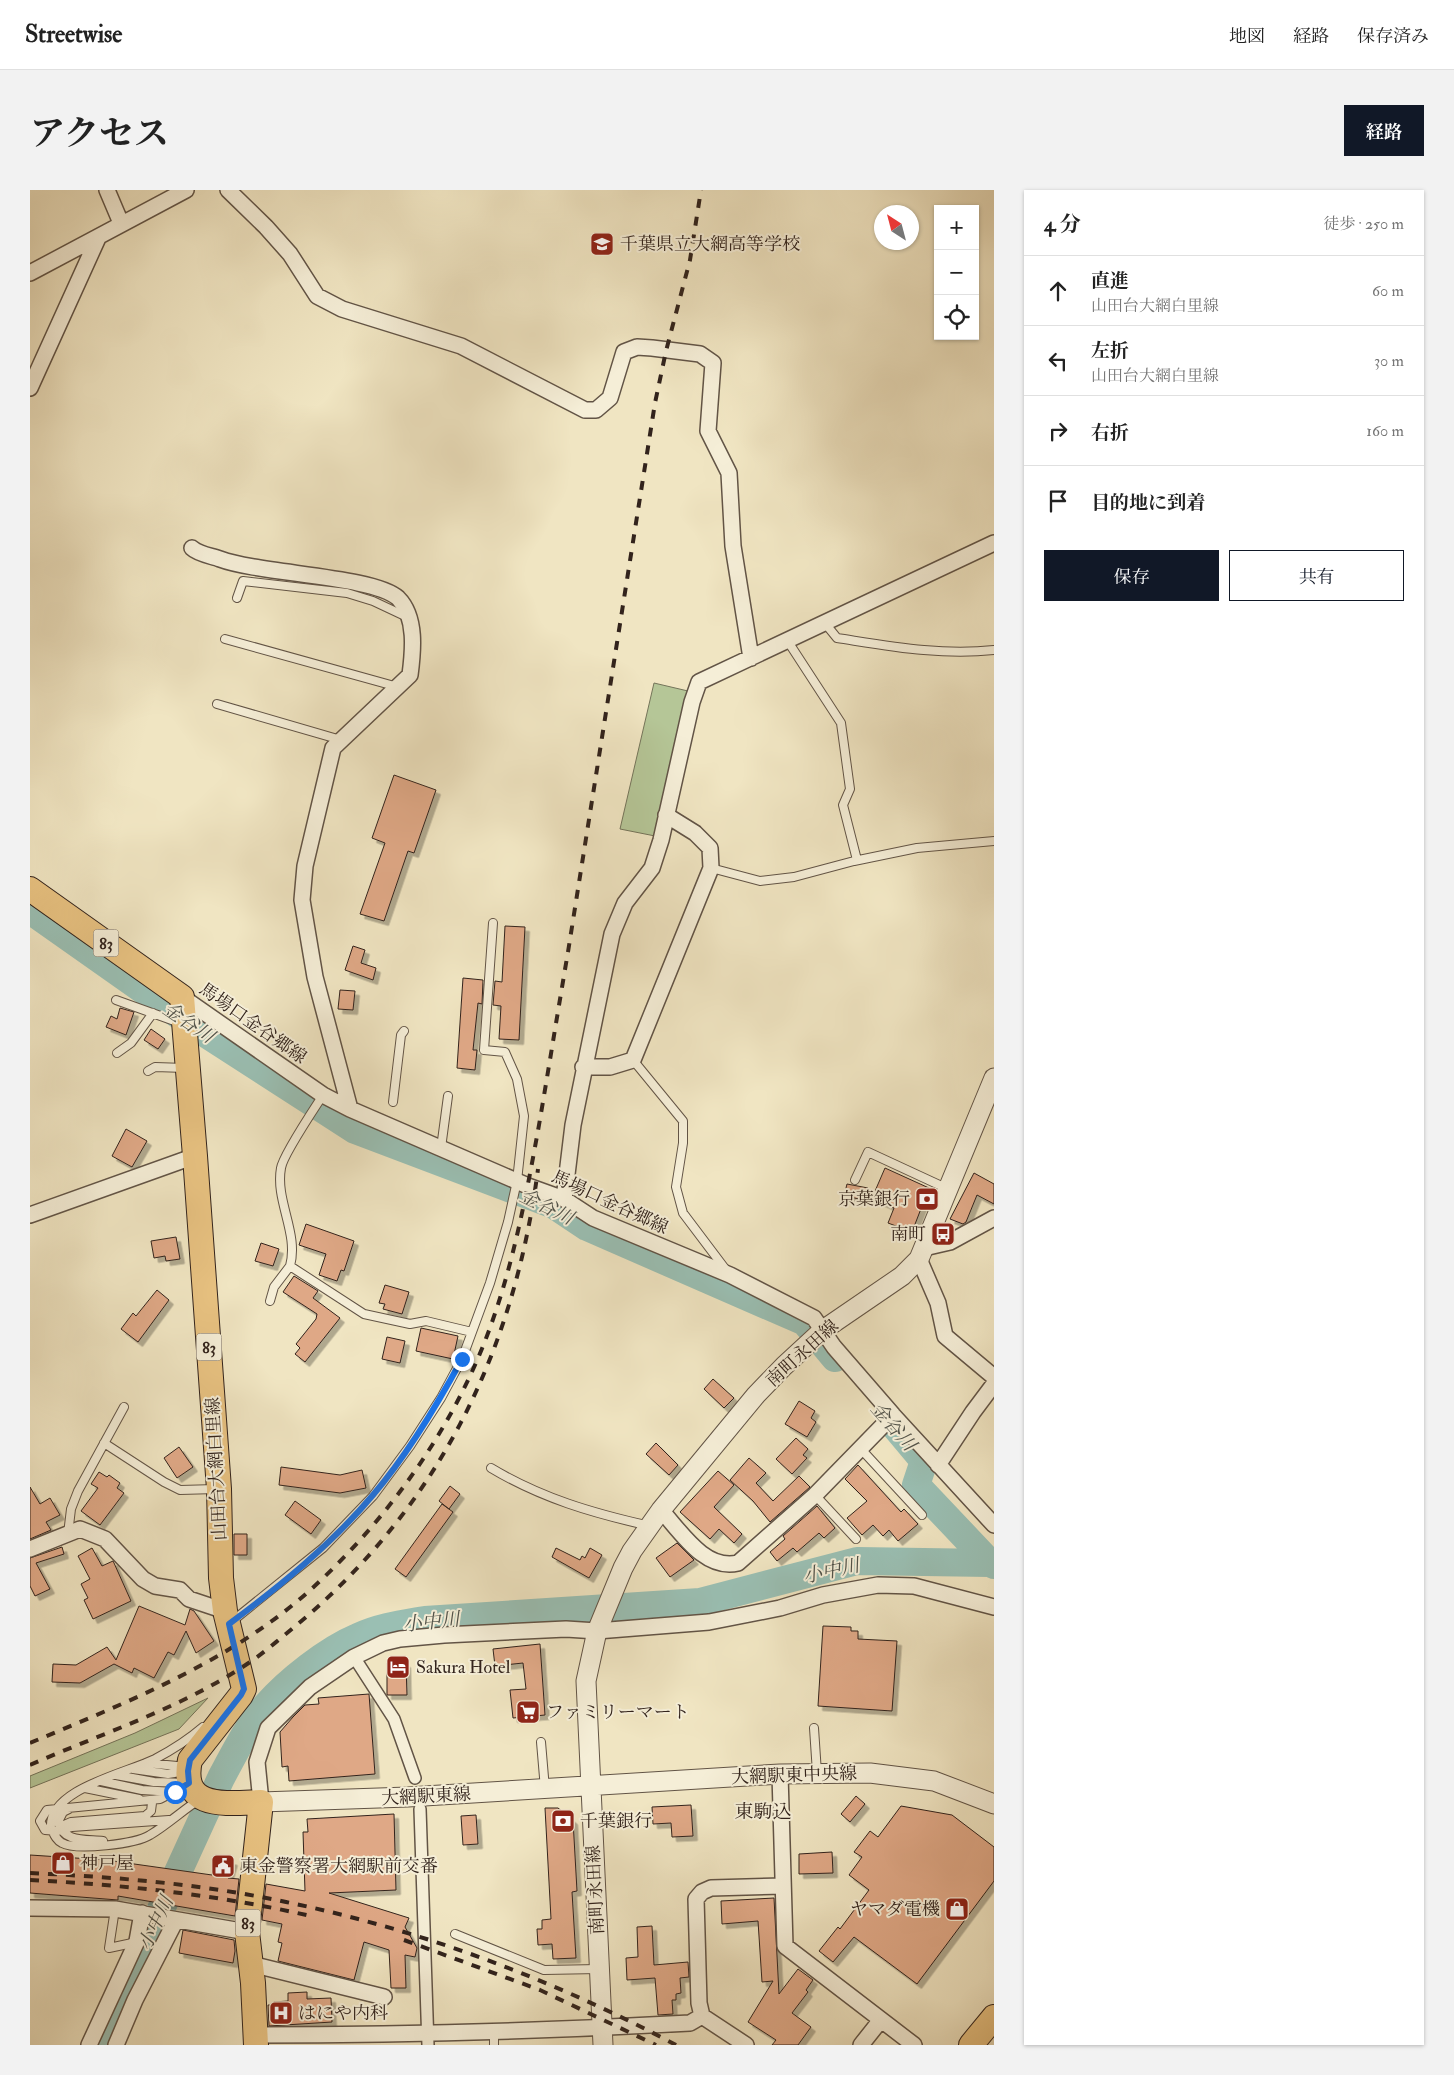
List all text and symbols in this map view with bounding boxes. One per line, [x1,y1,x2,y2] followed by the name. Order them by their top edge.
[25,19,122,50] text: Streetwise
[1229,25,1265,48] text: 地図
[1293,25,1329,48] text: 経路
[1357,25,1429,48] text: 保存済み
[1344,105,1424,156] button: 経路
[30,112,169,156] text: アクセス
[874,205,919,250] north arrow
[934,205,979,340] map controls
[934,205,979,250] button: +
[1044,211,1081,238] text: 4 分
[1323,214,1404,234] text: 徒歩 · 250 m
[589,231,615,257] school or university icon: 千葉県立大網高等学校
[620,233,800,256] place label: 千葉県立大網高等学校
[934,250,979,295] button: −
[1091,269,1129,293] text: 直進
[1044,277,1072,305] icon: ahead
[1372,281,1404,301] text: 60 m
[934,295,979,340] button: locate
[1091,296,1219,316] text: 山田台大網白里線
[1091,339,1129,363] text: 左折
[1044,347,1072,375] icon: left
[1374,351,1404,371] text: 30 m
[1091,366,1219,386] text: 山田台大網白里線
[1044,417,1072,445] icon: right
[1091,421,1129,445] text: 右折
[1366,421,1404,441] text: 160 m
[1044,487,1072,515] icon: arrive
[1091,491,1205,515] text: 目的地に到着
[1044,550,1219,601] button: 保存
[1229,550,1404,601] button: 共有
[94,930,118,956] road number: 83
[195,978,311,1069] street label: 馬場口金谷郷線
[158,997,220,1050] water label: 金谷川
[548,1165,672,1240] street label: 馬場口金谷郷線
[516,1184,579,1231] water label: 金谷川
[914,1186,940,1212] bank icon: 京葉銀行
[838,1188,910,1211] place label: 京葉銀行
[930,1221,956,1247] bus stop icon: 南町
[890,1223,926,1246] place label: 南町
[761,1315,843,1392] street label: 南町永田線
[196,1334,222,1360] road number: 83
[451,1348,474,1371] route end
[201,1396,232,1541] street label: 山田台大網白里線
[865,1397,922,1458] water label: 金谷川
[801,1553,864,1589] water label: 小中川
[401,1607,463,1637] water label: 小中川
[385,1654,411,1680] hotel icon: Sakura Hotel
[416,1656,511,1679] place label: Sakura Hotel
[515,1699,541,1725] supermarket icon: ファミリーマート
[546,1701,690,1724] place label: ファミリーマート
[731,1762,857,1789] street label: 大網駅東中央線
[164,1781,187,1804] route start
[380,1783,472,1810] street label: 大網駅東線
[734,1800,792,1824] district label: 東駒込
[550,1808,576,1834] bank icon: 千葉銀行
[580,1810,652,1833] place label: 千葉銀行
[582,1844,609,1936] street label: 南町永田線
[50,1850,76,1876] shop icon: 神戸屋
[80,1852,134,1875] place label: 神戸屋
[210,1853,236,1879] public building icon: 東金警察署大網駅前交番
[240,1855,438,1878] place label: 東金警察署大網駅前交番
[133,1891,180,1954] water label: 小中川
[944,1896,970,1922] shop icon: ヤマダ電機
[850,1898,940,1921] place label: ヤマダ電機
[236,1910,260,1936] road number: 83
[268,2000,294,2026] hospital icon: はにや内科
[298,2002,388,2025] place label: はにや内科

